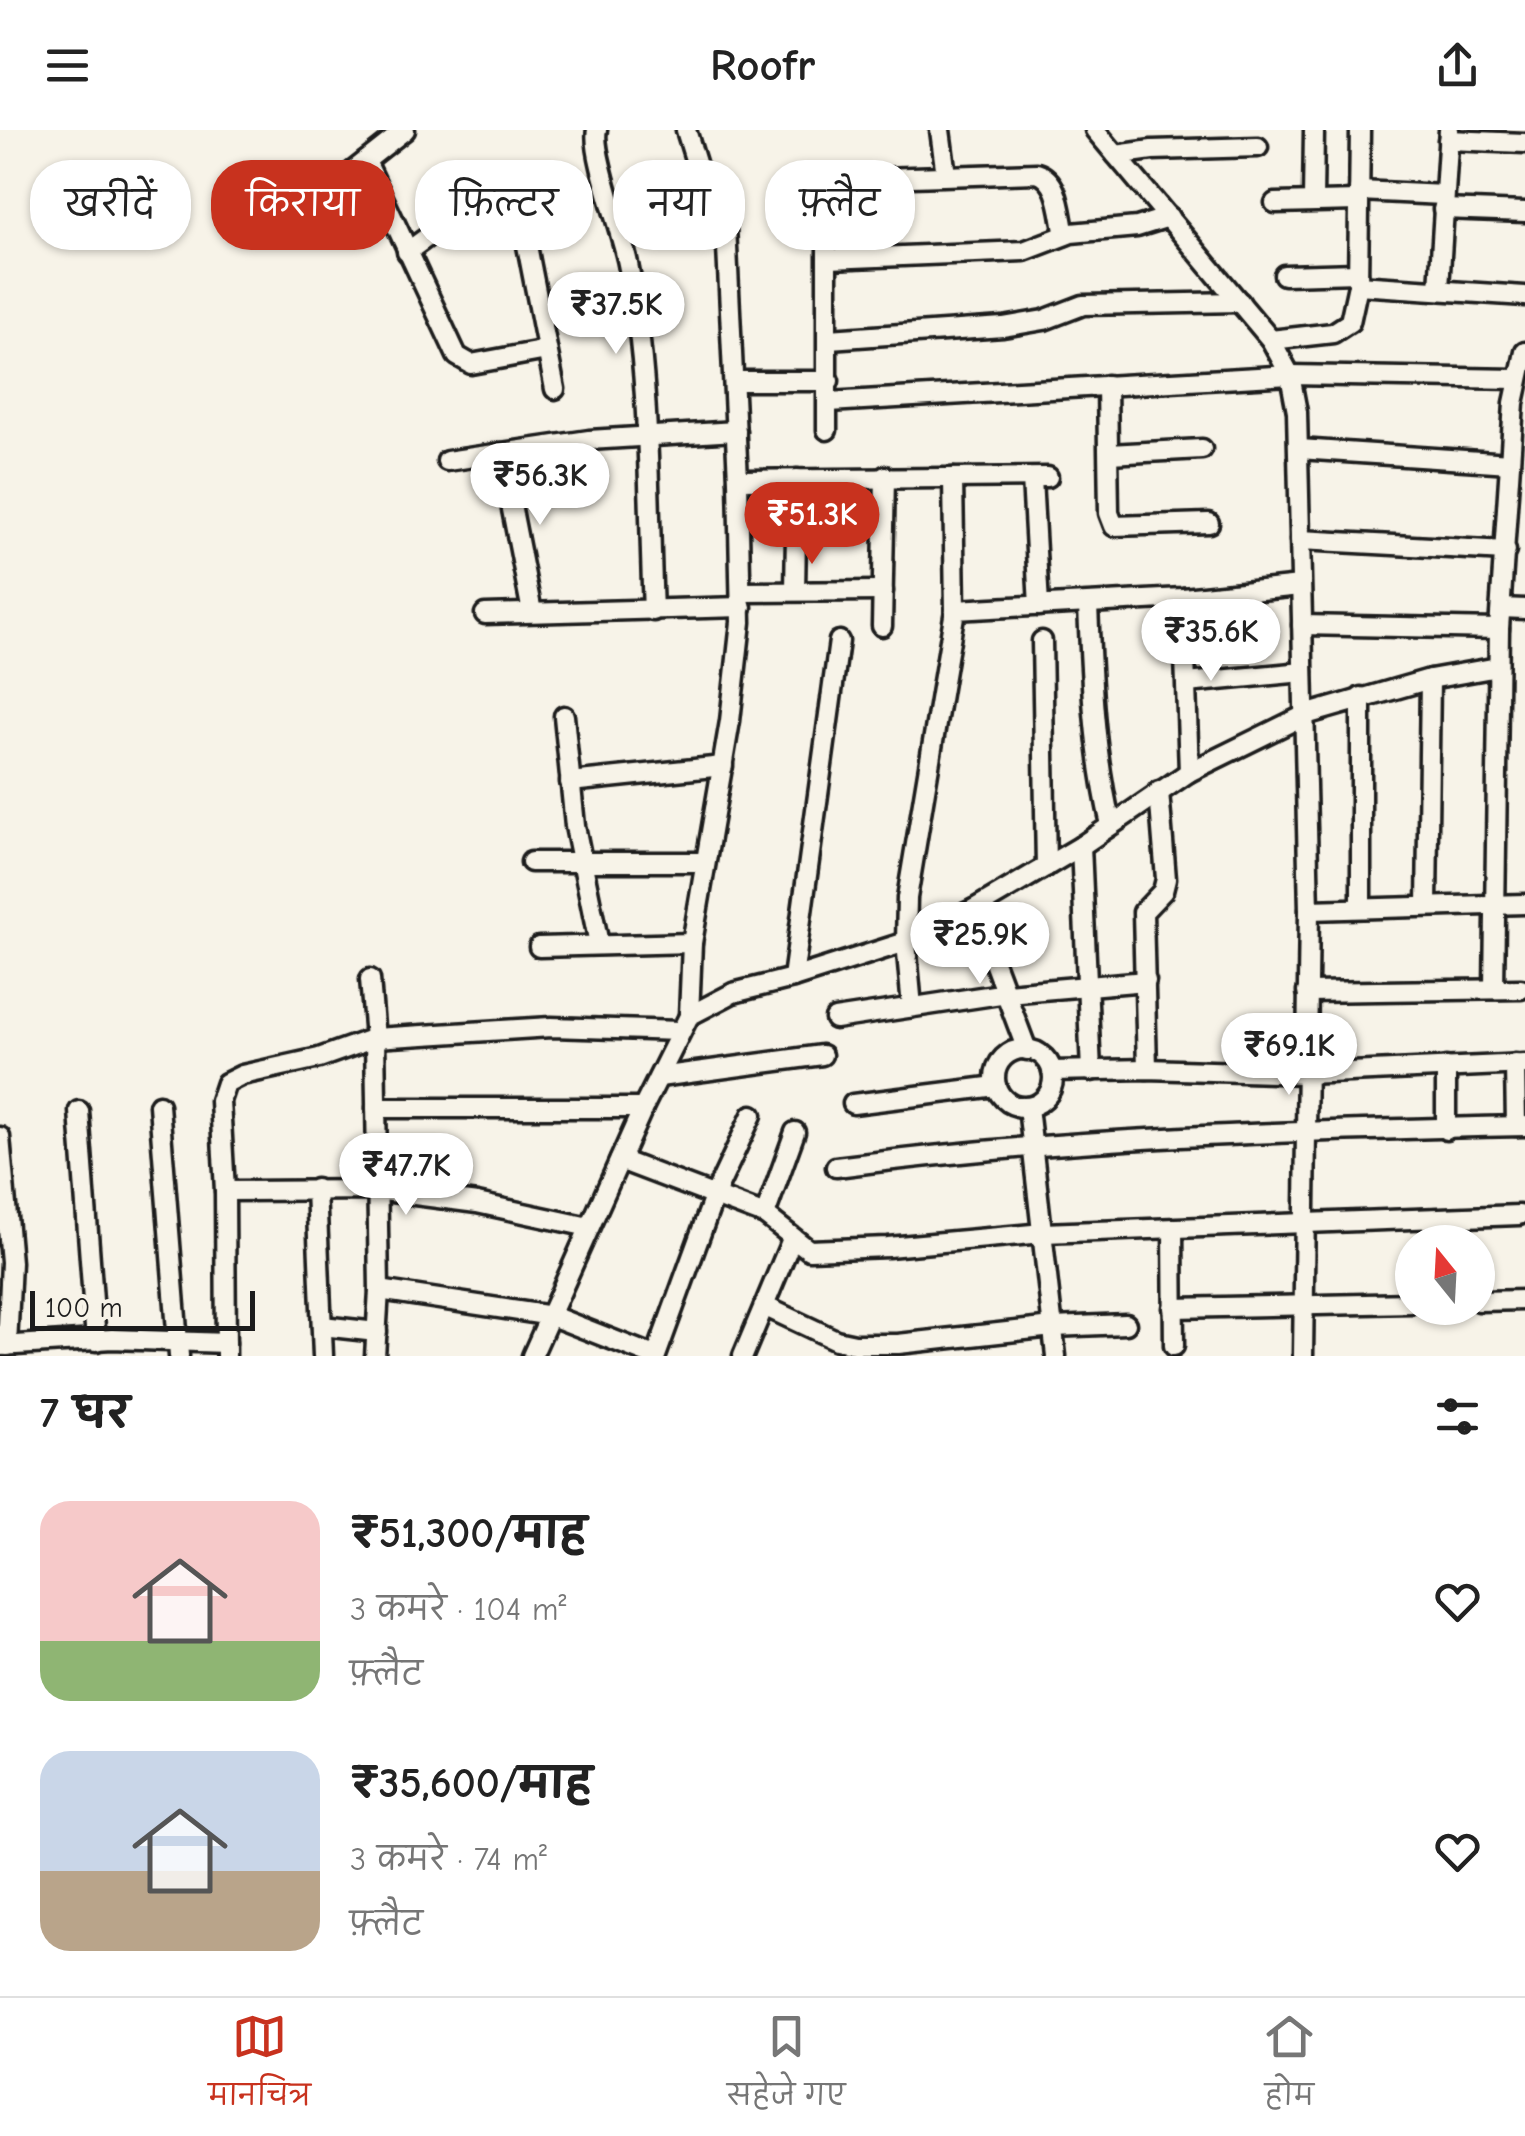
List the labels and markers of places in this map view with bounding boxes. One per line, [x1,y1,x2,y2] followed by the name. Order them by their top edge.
[535,272,697,357] pin: ₹37.5K
[459,443,621,528] pin: ₹56.3K
[731,482,893,567] pin: ₹51.3K
[1130,599,1292,684] pin: ₹35.6K
[899,902,1061,987] pin: ₹25.9K
[1208,1013,1370,1098] pin: ₹69.1K
[325,1133,487,1218] pin: ₹47.7K

